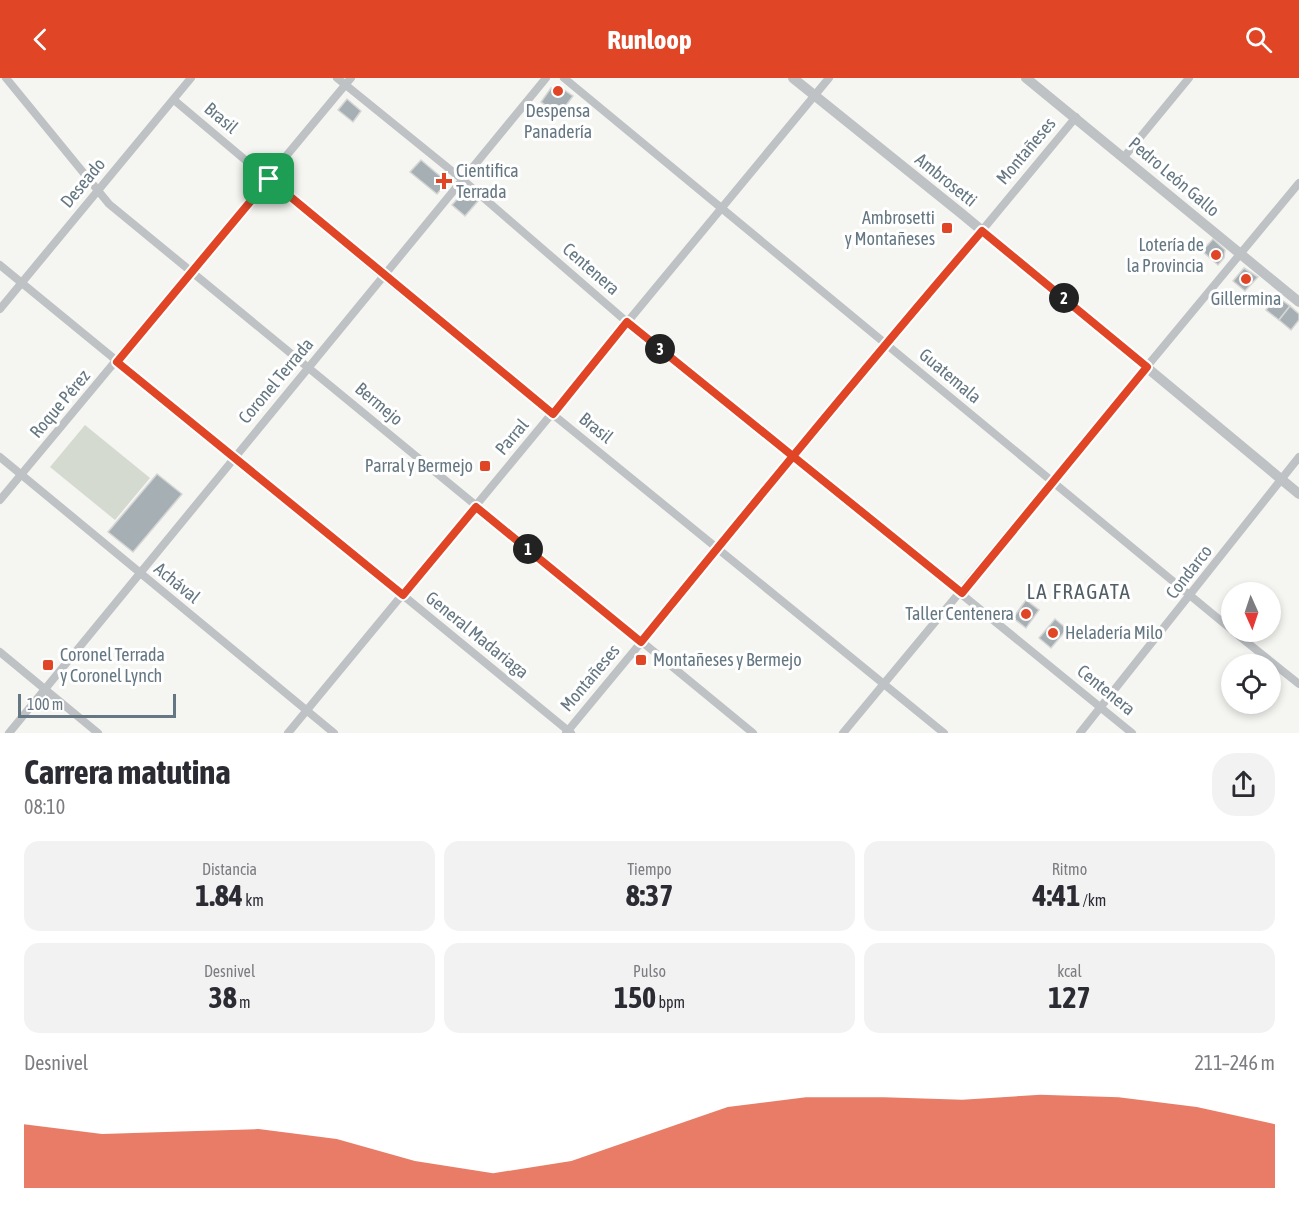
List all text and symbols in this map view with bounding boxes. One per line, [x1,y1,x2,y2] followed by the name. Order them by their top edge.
[24,23,57,56] icon: back
[1242,23,1275,56] icon: search
[607,24,692,55] text: Runloop
[551,84,565,98] marker: Despensa Panadería
[200,98,242,138] street label: Brasil
[524,100,592,142] place label: Despensa Panadería
[992,113,1060,188] street label: Montañeses
[1125,133,1224,221] street label: Pedro León Gallo
[911,148,981,211] street label: Ambrosetti
[243,153,294,204] pin
[56,154,109,212] street label: Deseado
[456,160,519,202] place label: Cientifica Terrada
[252,162,285,195] icon: arrive
[437,174,451,188] marker: Cientifica Terrada
[845,207,935,249] place label: Ambrosetti y Montañeses
[940,221,954,235] marker: Ambrosetti y Montañeses
[1127,234,1204,276] place label: Lotería de la Provincia
[559,238,624,299] street label: Centenera
[1209,248,1223,262] marker: Lotería de la Provincia
[1239,272,1253,286] marker: Gillermina
[1049,283,1079,313] pin: 2
[1211,288,1281,309] place label: Gillermina
[1060,289,1068,307] text: 2
[234,334,317,428] street label: Coronel Terrada
[645,334,675,364] pin: 3
[656,340,664,358] text: 3
[915,344,986,408] street label: Guatemala
[25,365,94,442] street label: Roque Pérez
[351,378,407,430] street label: Bermejo
[575,408,618,448] street label: Brasil
[491,414,533,459] street label: Parral
[365,455,473,476] place label: Parral y Bermejo
[478,459,492,473] marker: Parral y Bermejo
[513,534,543,564] pin: 1
[524,540,532,558] text: 1
[1161,541,1216,603] street label: Condarco
[150,558,205,608] street label: Achával
[1027,579,1131,603] district label: LA FRAGATA
[1221,582,1281,642] north arrow
[1221,582,1281,714] map controls
[422,587,533,682] street label: General Madariaga
[905,603,1014,624] place label: Taller Centenera
[1019,607,1033,621] marker: Taller Centenera
[1065,622,1163,643] place label: Heladería Milo
[1046,626,1060,640] marker: Heladería Milo
[556,640,624,715] street label: Montañeses
[60,644,165,686] place label: Coronel Terrada y Coronel Lynch
[653,649,802,670] place label: Montañeses y Bermejo
[634,653,648,667] marker: Montañeses y Bermejo
[1221,654,1281,714] button: locate
[41,658,55,672] marker: Coronel Terrada y Coronel Lynch
[1073,660,1140,719] street label: Centenera
[18,691,176,718] scale bar
[27,695,63,713] text: 100 m
[24,753,231,791] text: Carrera matutina
[1212,753,1275,816] button: share
[24,795,65,818] text: 08:10
[202,860,257,878] text: Distancia
[627,860,672,878] text: Tiempo
[1052,860,1087,878] text: Ritmo
[195,878,243,912] text: 1.84
[626,878,673,912] text: 8:37
[1033,878,1080,912] text: 4:41
[243,891,264,909] text: km
[1080,891,1106,909] text: /km
[204,962,255,980] text: Desnivel
[633,962,666,980] text: Pulso
[1057,962,1082,980] text: kcal
[209,980,237,1014] text: 38
[614,980,656,1014] text: 150
[1048,980,1091,1014] text: 127
[237,993,250,1011] text: m
[656,993,685,1011] text: bpm
[24,1051,88,1074] text: Desnivel
[1194,1051,1275,1074] text: 211–246 m

